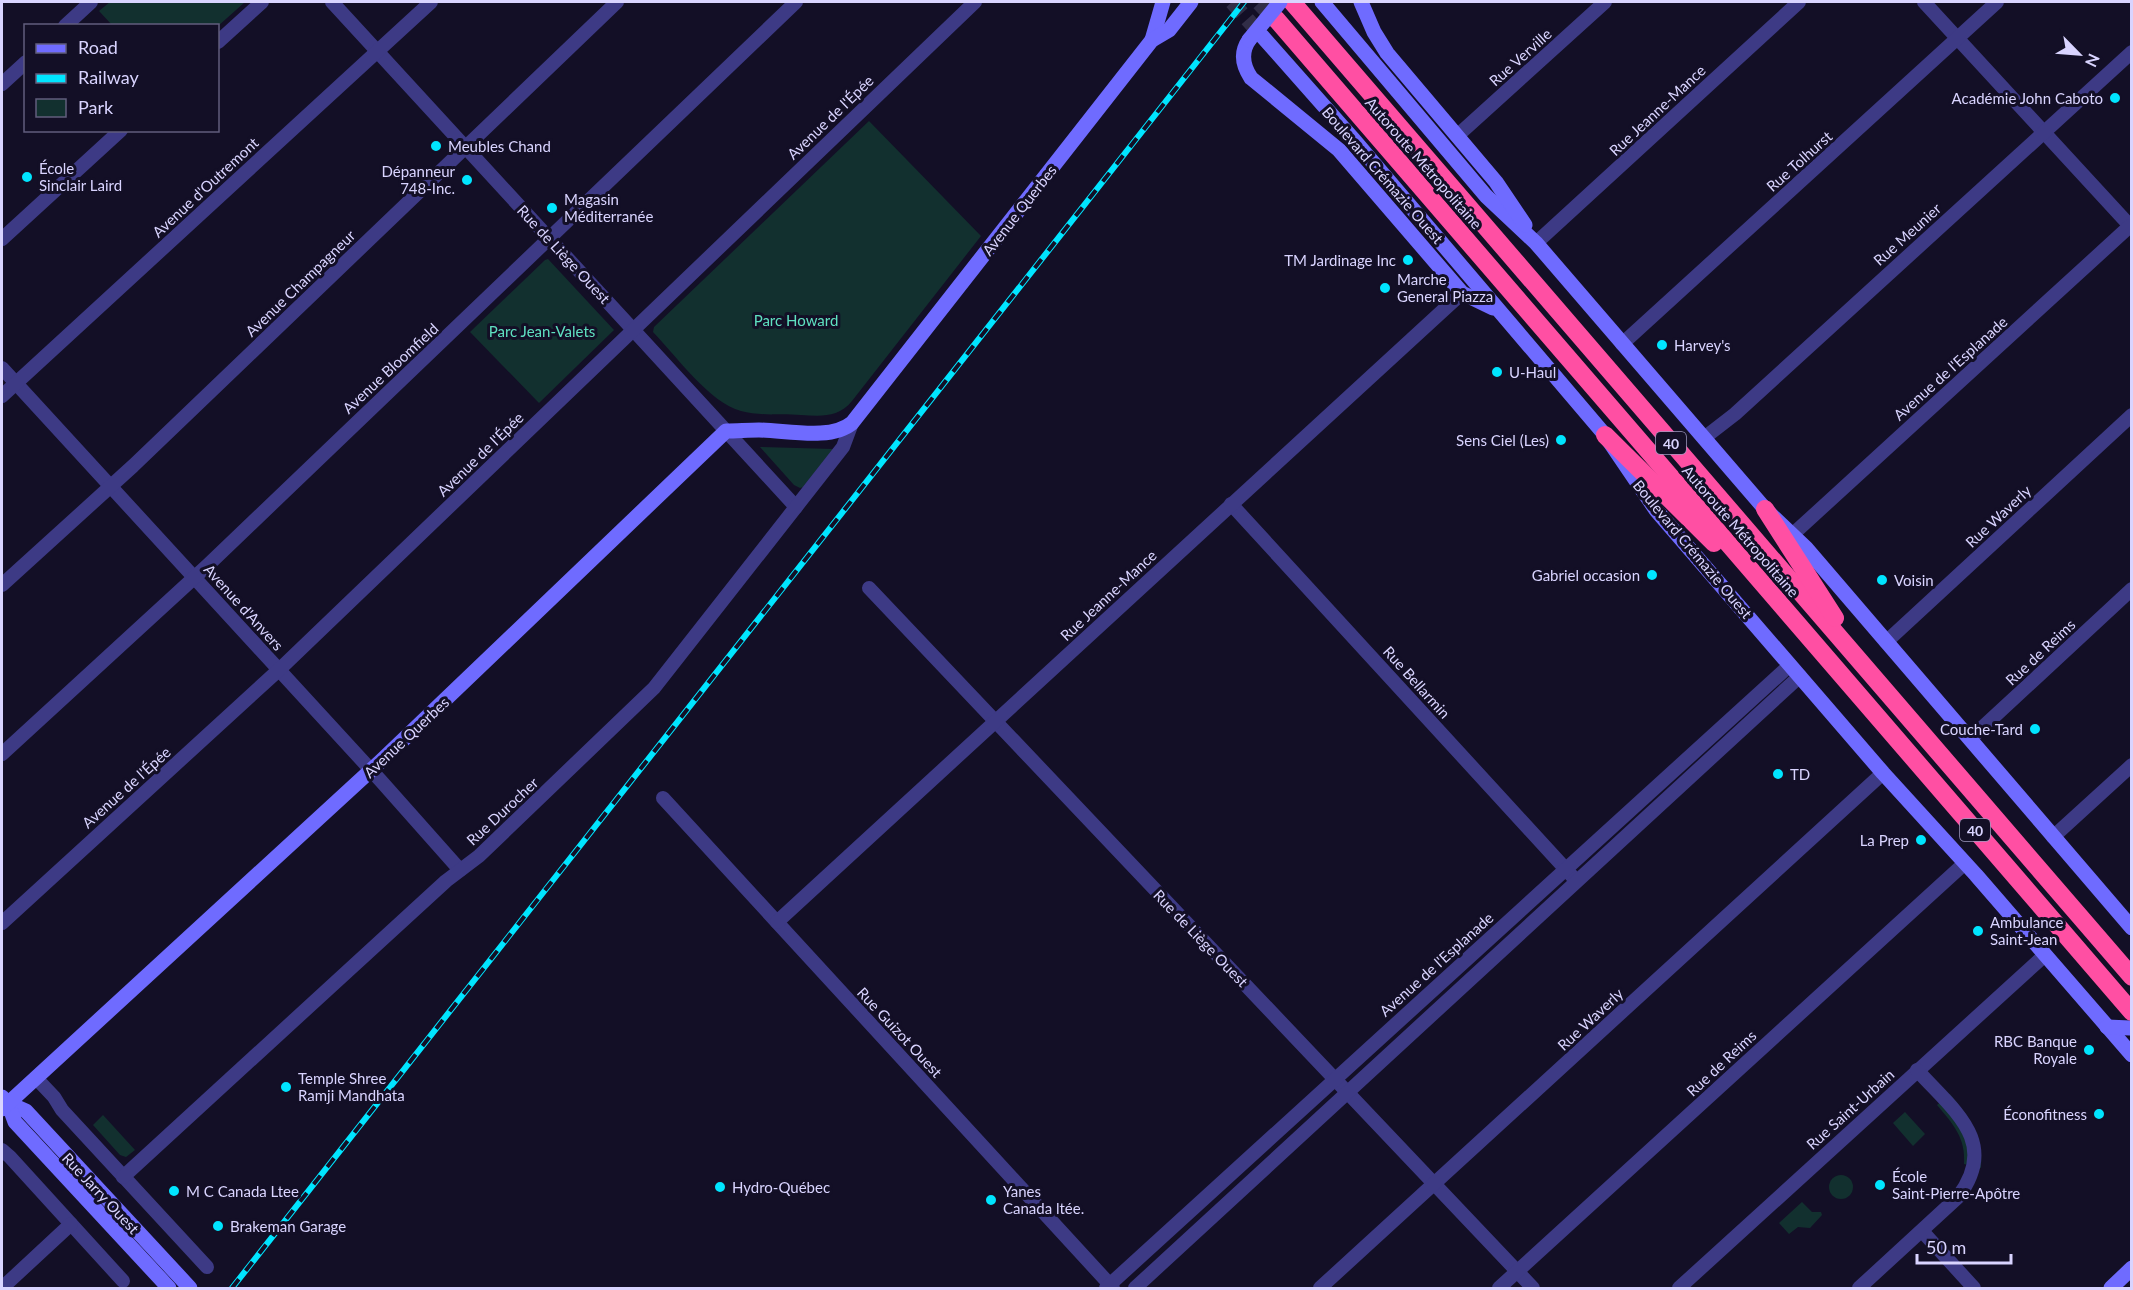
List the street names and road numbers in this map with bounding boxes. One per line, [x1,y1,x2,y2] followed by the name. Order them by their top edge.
[1485,24,1555,90] street label: Rue Verville
[1605,61,1709,159] street label: Rue Jeanne-Mance
[783,71,877,163] street label: Avenue de l'Épée
[1362,93,1486,233] street label: Autoroute Métropolitaine
[1319,103,1448,247] street label: Boulevard Crémazie Ouest
[1763,127,1836,195] street label: Rue Tolhurst
[148,133,262,241] street label: Avenue d'Outremont
[978,161,1060,259] street label: Avenue Querbes
[1870,199,1945,269] street label: Rue Meunier
[514,201,615,307] street label: Rue de Liège Ouest
[241,226,359,340] street label: Avenue Champagneur
[1889,312,2011,424] street label: Avenue de l'Esplanade
[338,319,442,417] street label: Avenue Bloomfield
[433,408,527,500] street label: Avenue de l'Épée
[1656,432,1686,454] road number: 40
[1679,461,1803,601] street label: Autoroute Métropolitaine
[1630,476,1757,622] street label: Boulevard Crémazie Ouest
[1961,481,2035,551] street label: Rue Waverly
[1056,546,1160,644] street label: Rue Jeanne-Mance
[201,560,287,654] street label: Avenue d'Anvers
[2001,615,2079,689] street label: Rue de Reims
[1380,642,1454,722] street label: Rue Bellarmin
[360,693,452,781] street label: Avenue Querbes
[78,742,174,831] street label: Avenue de l'Épée
[462,773,542,849] street label: Rue Durocher
[1960,819,1990,841] road number: 40
[1150,886,1252,991] street label: Rue de Liège Ouest
[1375,908,1497,1020] street label: Avenue de l'Esplanade
[854,983,947,1081] street label: Rue Guizot Ouest
[1553,984,1627,1054] street label: Rue Waverly
[1682,1026,1760,1100] street label: Rue de Reims
[1803,1065,1897,1153] street label: Rue Saint-Urbain
[59,1149,144,1238] street label: Rue Jarry Ouest

